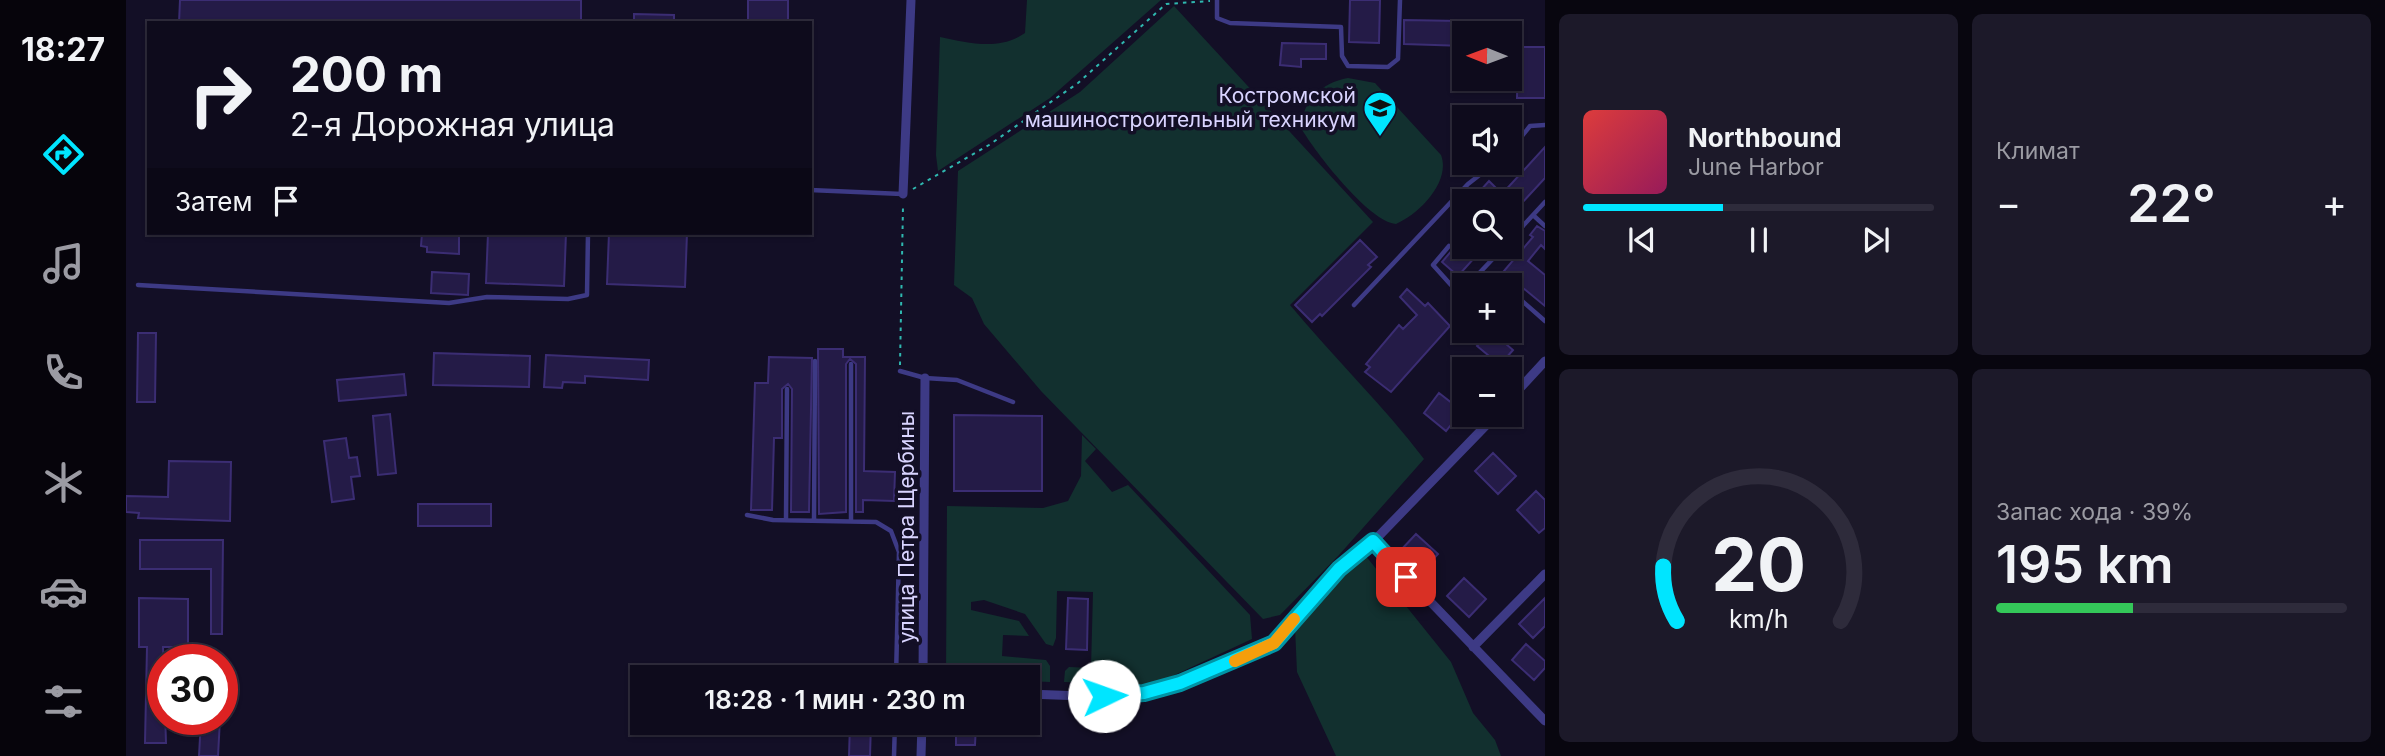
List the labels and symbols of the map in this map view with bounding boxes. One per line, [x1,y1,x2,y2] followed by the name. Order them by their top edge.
[1452,21,1522,91] north arrow
[1025,83,1356,132] place label: Костромской машиностроительный техникум
[1361,89,1399,138] school or university icon: Костромской машиностроительный техникум
[894,411,919,643] street label: улица Петра Щербины
[1376,547,1436,607] pin
[147,644,238,735] speed limit sign: 30
[1067,659,1141,733] position arrow

